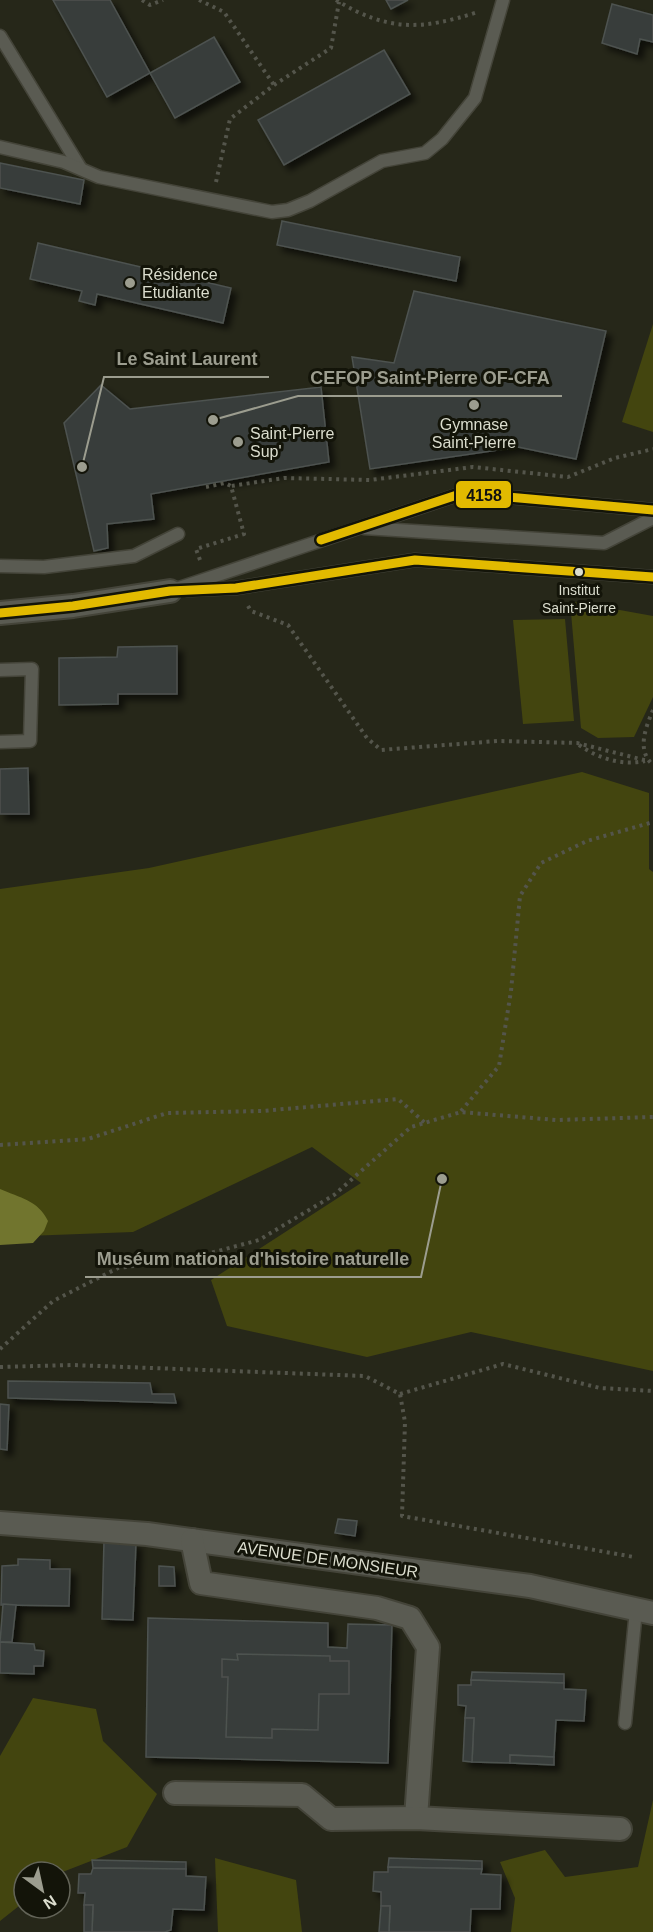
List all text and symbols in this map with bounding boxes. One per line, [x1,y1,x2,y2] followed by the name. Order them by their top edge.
[142,266,218,301] place label: Résidence Etudiante
[123,276,137,290] marker: Résidence Etudiante
[104,341,269,377] callout: Le Saint Laurent
[116,349,258,369] text: Le Saint Laurent
[298,360,562,396] callout: CEFOP Saint-Pierre OF-CFA
[310,368,550,388] text: CEFOP Saint-Pierre OF-CFA
[467,398,481,412] marker: Gymnase Saint-Pierre
[432,416,516,451] place label: Gymnase Saint-Pierre
[250,425,335,460] place label: Saint-Pierre Sup'
[231,435,245,449] marker: Saint-Pierre Sup'
[455,480,512,509] line badge: 4158
[466,487,502,504] text: 4158
[573,566,585,578] marker: Institut Saint-Pierre
[542,582,616,616] place label: Institut Saint-Pierre
[85,1241,421,1277] callout: Muséum national d'histoire naturelle
[97,1249,409,1269] text: Muséum national d'histoire naturelle
[237,1538,419,1581] street label: AVENUE DE MONSIEUR
[12,1860,72,1920] north arrow
[40,1892,59,1912] text: N

